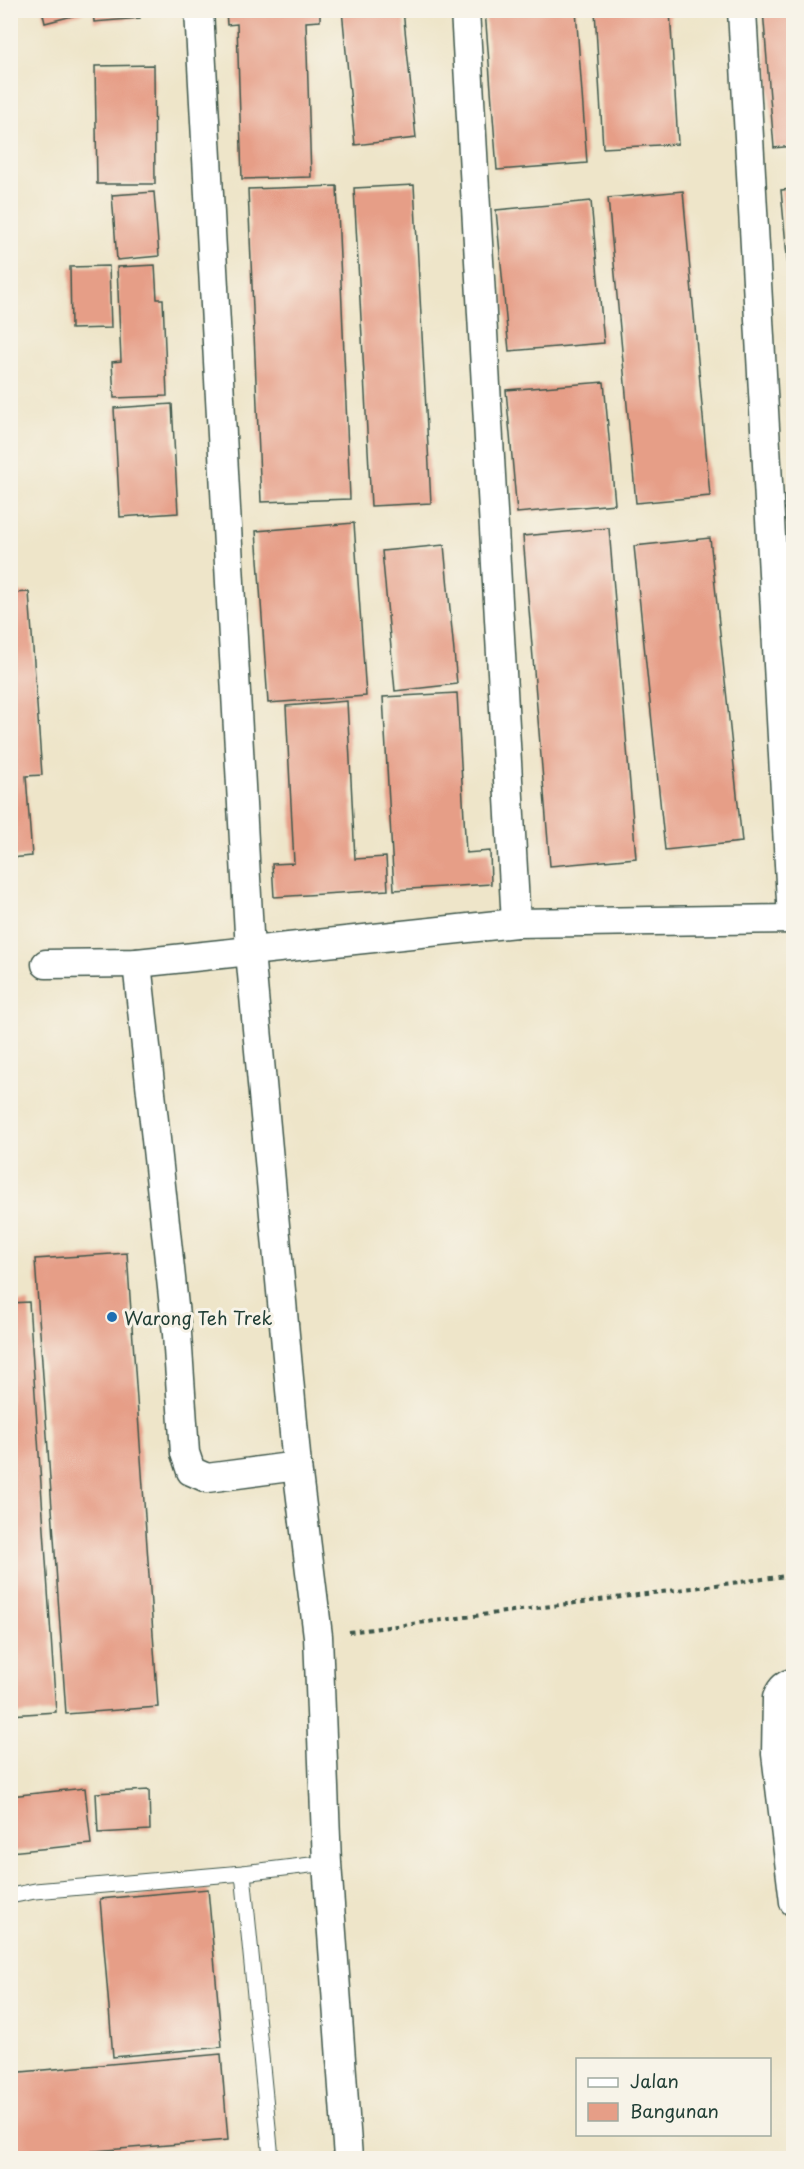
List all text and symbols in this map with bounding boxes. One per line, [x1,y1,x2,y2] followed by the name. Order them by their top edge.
[124,1304,272,1331] place label: Warong Teh Trek
[105,1310,119,1324] marker: Warong Teh Trek
[576,2058,771,2136] legend
[630,2067,679,2094] text: Jalan
[630,2097,719,2124] text: Bangunan

